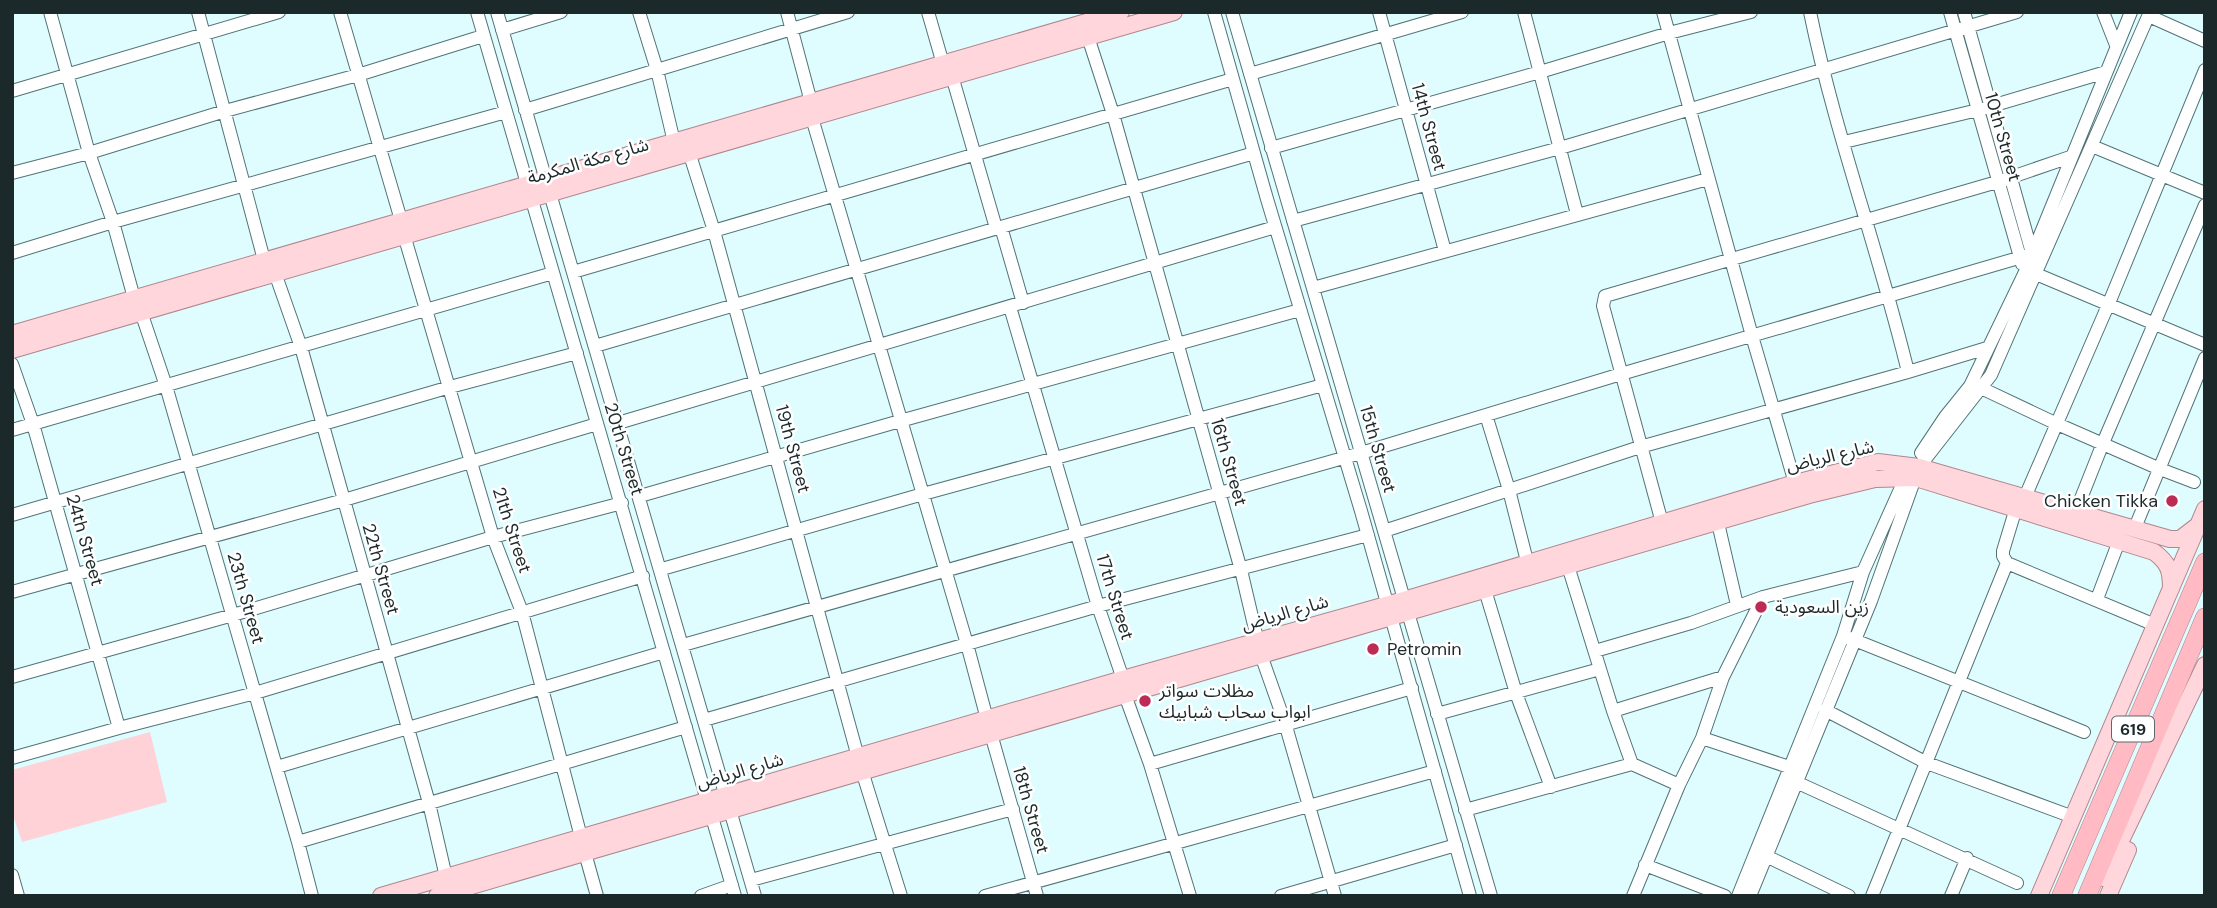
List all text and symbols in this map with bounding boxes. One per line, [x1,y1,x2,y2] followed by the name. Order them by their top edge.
[1406,81,1452,173] street label: 14th Street
[1979,90,2027,184] street label: 10th Street
[525,132,652,192] street label: شارع مكة المكرمة
[599,400,649,498] street label: 20th Street
[770,402,816,496] street label: 19th Street
[1354,403,1402,495] street label: 15th Street
[1205,415,1253,509] street label: 16th Street
[1784,434,1877,480] street label: شارع الرياض
[487,484,537,576] street label: 21th Street
[2044,489,2158,513] place label: Chicken Tikka
[60,491,110,589] street label: 24th Street
[2164,493,2180,509] marker: Chicken Tikka
[357,521,405,617] street label: 22th Street
[221,549,271,647] street label: 23th Street
[1091,551,1139,643] street label: 17th Street
[1239,589,1332,639] street label: شارع الرياض
[1775,595,1869,619] place label: زين السعودية
[1753,599,1769,615] marker: زين السعودية
[1387,637,1462,661] place label: Petromin
[1365,641,1381,657] marker: Petromin
[1158,679,1311,724] place label: مظلات سواتر ابواب سحاب شبابيك
[1137,693,1153,709] marker: مظلات سواتر ابواب سحاب شبابيك
[2112,716,2154,742] road number: 619
[694,747,787,797] street label: شارع الرياض
[1007,764,1055,856] street label: 18th Street

